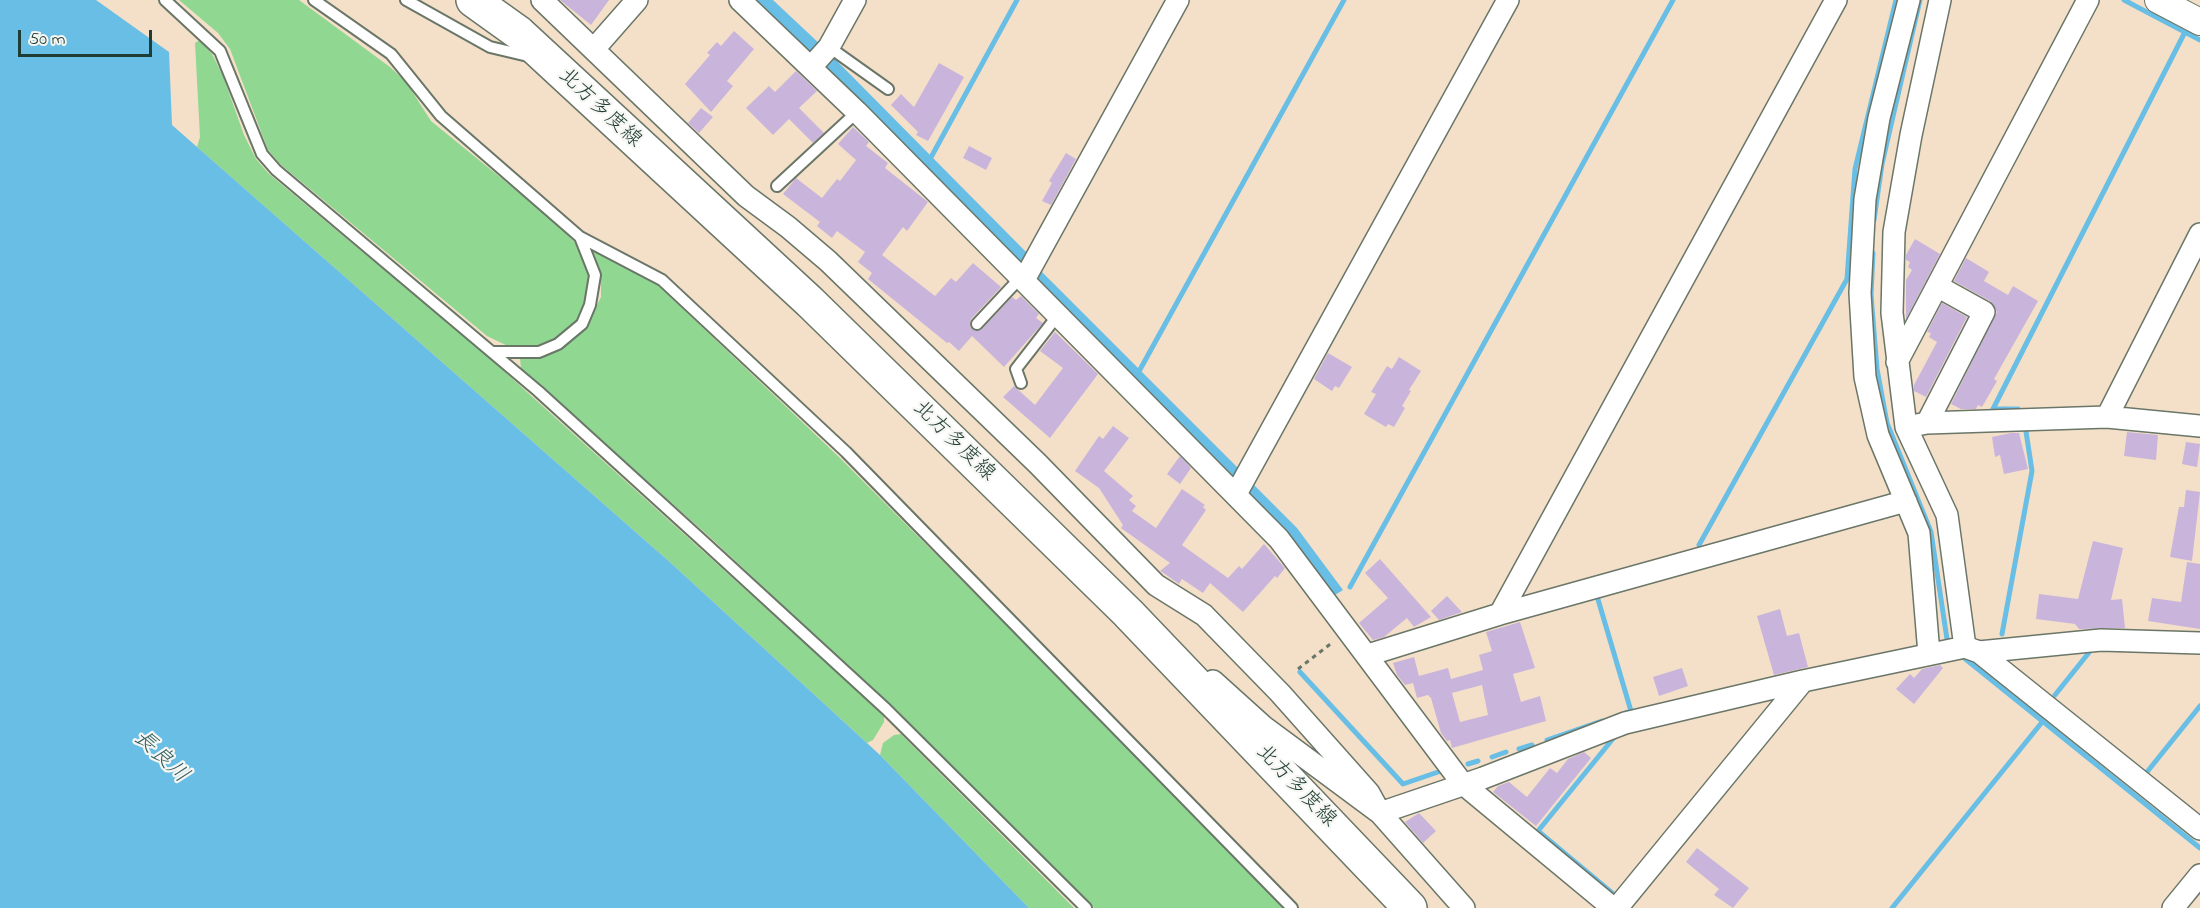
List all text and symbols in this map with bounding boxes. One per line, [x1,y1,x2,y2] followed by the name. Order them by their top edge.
[21,18,154,56] scale bar
[29,27,66,53] text: 50 m
[552,64,646,154] street label: 北方多度線
[906,396,1000,488] street label: 北方多度線
[127,726,193,790] water label: 長良川
[1249,740,1341,834] street label: 北方多度線

